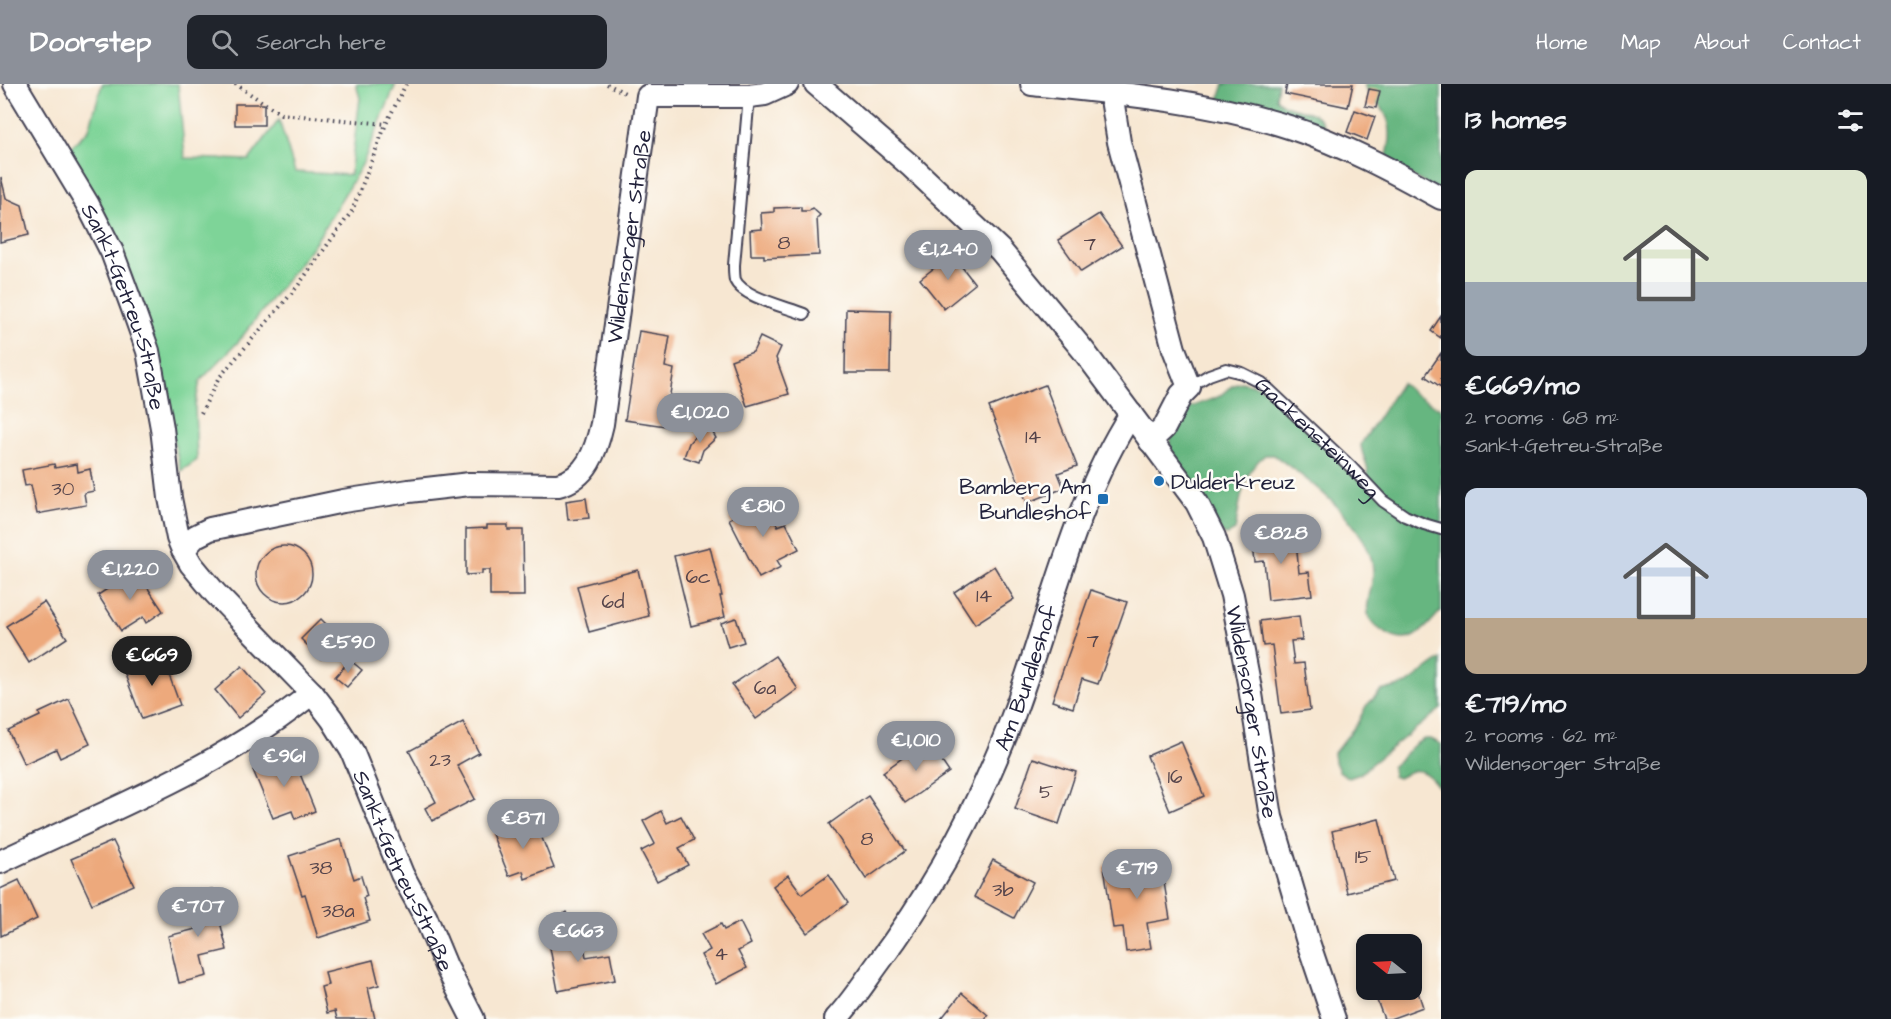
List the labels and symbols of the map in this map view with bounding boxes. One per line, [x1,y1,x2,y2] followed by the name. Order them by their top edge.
[599,128,660,345] street label: Wildensorger Straße
[73,199,172,413] street label: Sankt-Getreu-Straße
[778,229,791,257] house number: 8
[899,230,997,281] pin: €1,240
[1084,230,1096,258] house number: 7
[1247,370,1387,507] street label: Gackensteinweg
[651,393,749,444] pin: €1,020
[1025,423,1041,451] house number: 14
[1171,467,1295,498] place label: Dulderkreuz
[959,472,1092,528] place label: Bamberg Am Bundleshof
[1152,474,1166,488] marker: Dulderkreuz
[52,475,75,503] house number: 30
[727,487,799,538] pin: €810
[1096,492,1110,506] marker: Bamberg Am Bundleshof
[1245,514,1317,565] pin: €828
[81,550,179,601] pin: €1,220
[685,563,711,591] house number: 6c
[976,582,992,610] house number: 14
[602,588,624,616] house number: 6d
[987,600,1066,755] street label: Am Bundleshof
[1217,603,1285,821] street label: Wildensorger Straße
[312,623,384,674] pin: €590
[1087,627,1099,655] house number: 7
[116,636,188,687] pin: €669
[754,674,776,702] house number: 6a
[867,721,965,772] pin: €1,010
[248,737,320,788] pin: €961
[429,746,451,774] house number: 23
[1167,763,1183,791] house number: 16
[344,766,461,977] street label: Sankt-Getreu-Straße
[1039,778,1053,806] house number: 5
[487,799,559,850] pin: €871
[861,825,874,853] house number: 8
[1355,843,1371,871] house number: 15
[1101,849,1173,900] pin: €719
[309,854,333,882] house number: 38
[992,876,1014,904] house number: 3b
[162,887,234,938] pin: €707
[321,897,355,925] house number: 38a
[542,912,614,963] pin: €663
[1356,934,1422,1000] north arrow
[714,940,728,968] house number: 4

